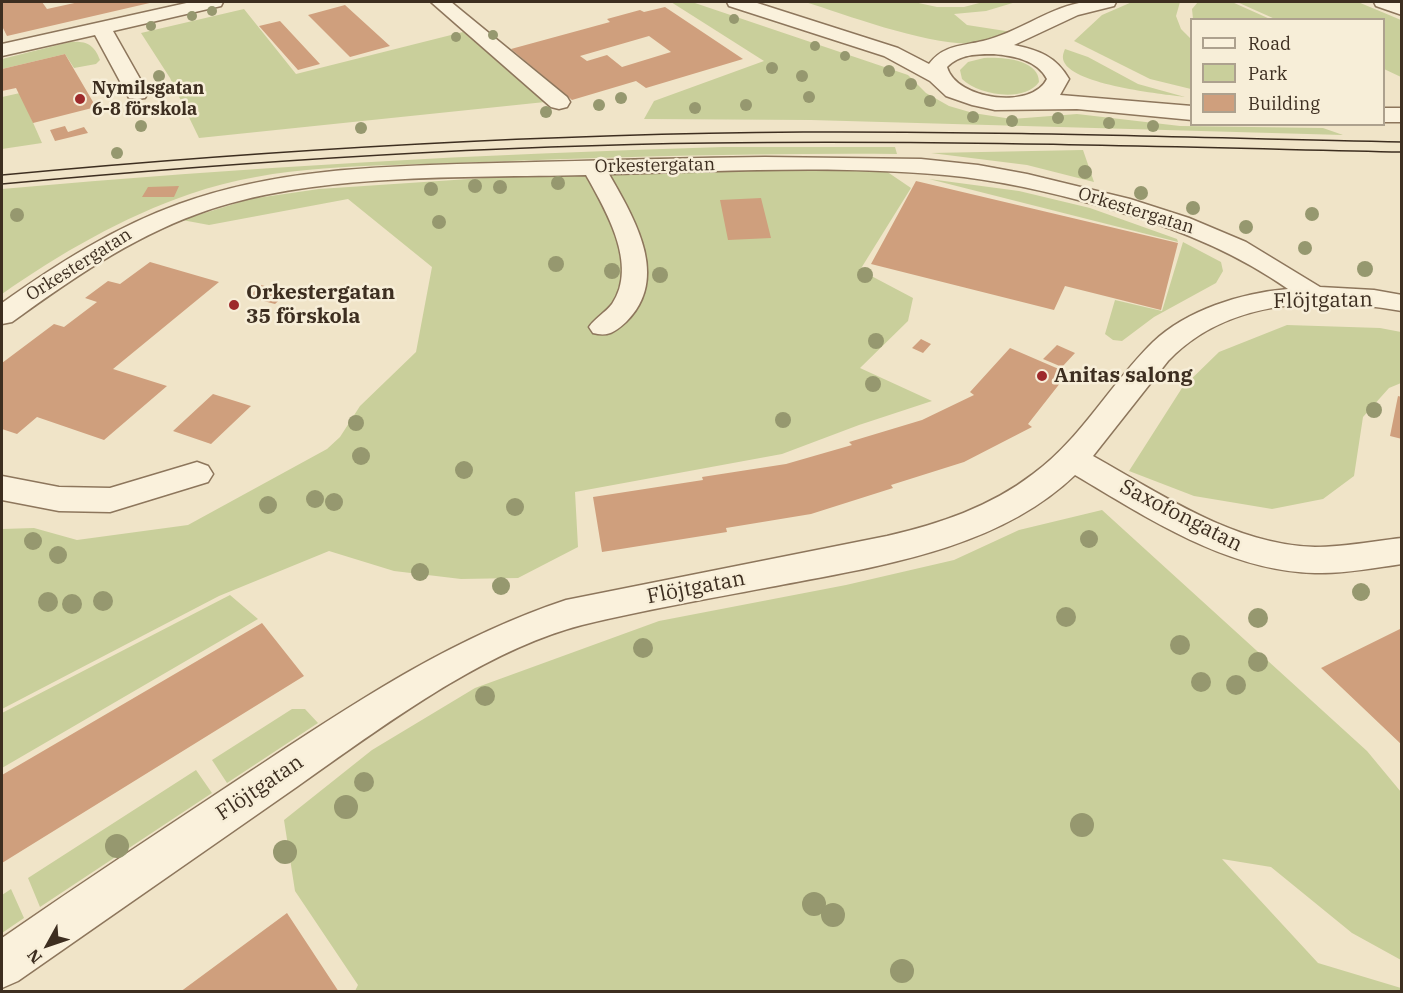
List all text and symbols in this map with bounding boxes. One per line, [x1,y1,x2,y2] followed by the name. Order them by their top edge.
[1190,18,1385,126] legend
[1248,32,1291,55] text: Road
[1248,62,1287,85] text: Park
[92,78,204,121] place label: Nymilsgatan 6-8 förskola
[73,92,87,106] marker: Nymilsgatan 6-8 förskola
[1248,92,1320,115] text: Building
[595,154,715,178] street label: Orkestergatan
[1075,183,1197,239] street label: Orkestergatan
[22,224,136,306] street label: Orkestergatan
[246,280,395,330] place label: Orkestergatan 35 förskola
[1273,288,1373,314] street label: Flöjtgatan
[227,298,241,312] marker: Orkestergatan 35 förskola
[1054,363,1193,389] place label: Anitas salong
[1035,369,1049,383] marker: Anitas salong
[1115,474,1247,558] street label: Saxofongatan
[645,566,747,610] street label: Flöjtgatan
[212,750,308,826] street label: Flöjtgatan
[18,915,78,975] north arrow
[22,945,46,968] text: N

